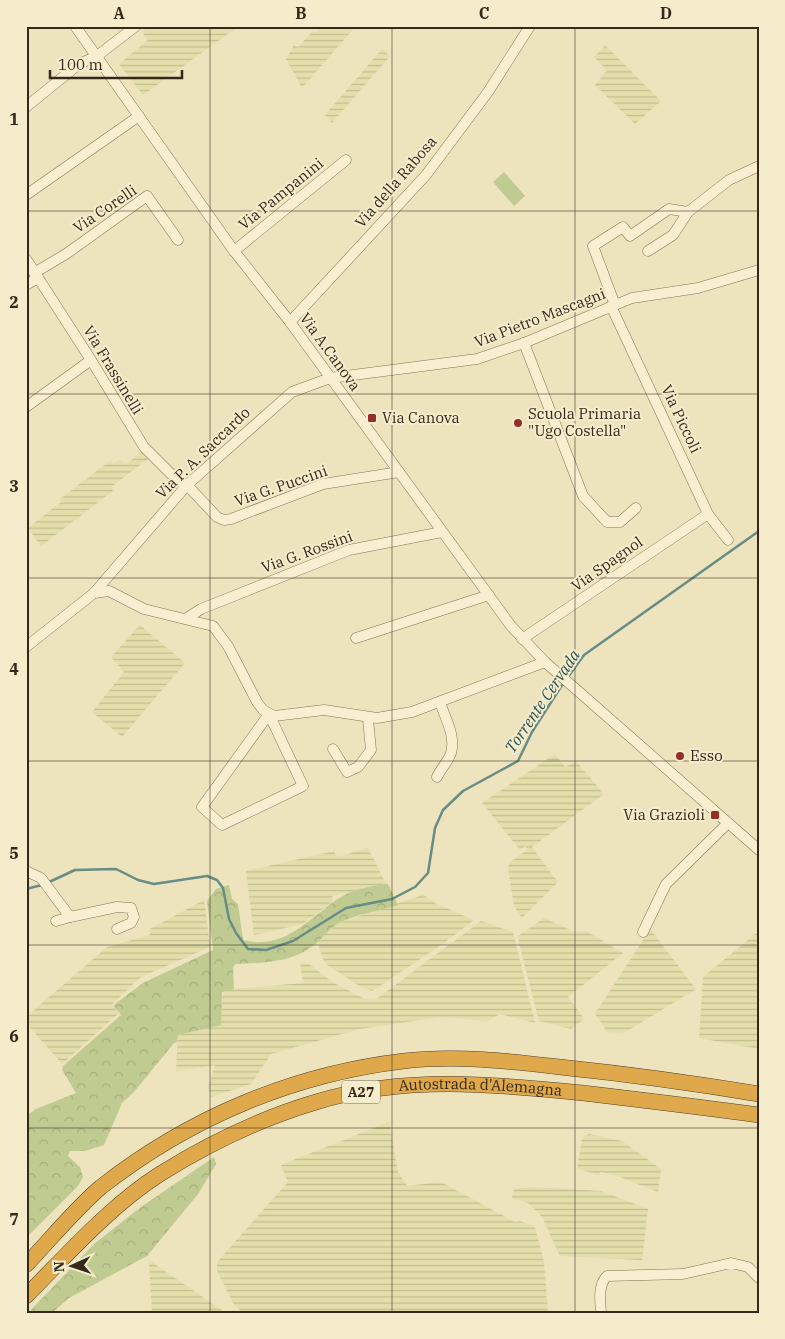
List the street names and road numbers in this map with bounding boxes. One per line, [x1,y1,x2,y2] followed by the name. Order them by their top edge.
[351,132,441,231] street label: Via della Rabosa
[234,153,327,234] street label: Via Pampanini
[69,180,140,237] street label: Via Corelli
[472,284,608,351] street label: Via Pietro Mascagni
[296,309,365,394] street label: Via A.Canova
[79,322,148,418] street label: Via Frassinelli
[657,382,706,456] street label: Via Piccoli
[152,403,254,502] street label: Via P. A. Saccardo
[232,461,330,510] street label: Via G. Puccini
[259,526,355,577] street label: Via G. Rossini
[567,532,646,595] street label: Via Spagnol
[398,1074,563,1100] street label: Autostrada d'Alemagna
[342,1080,380,1104] road number: A27

